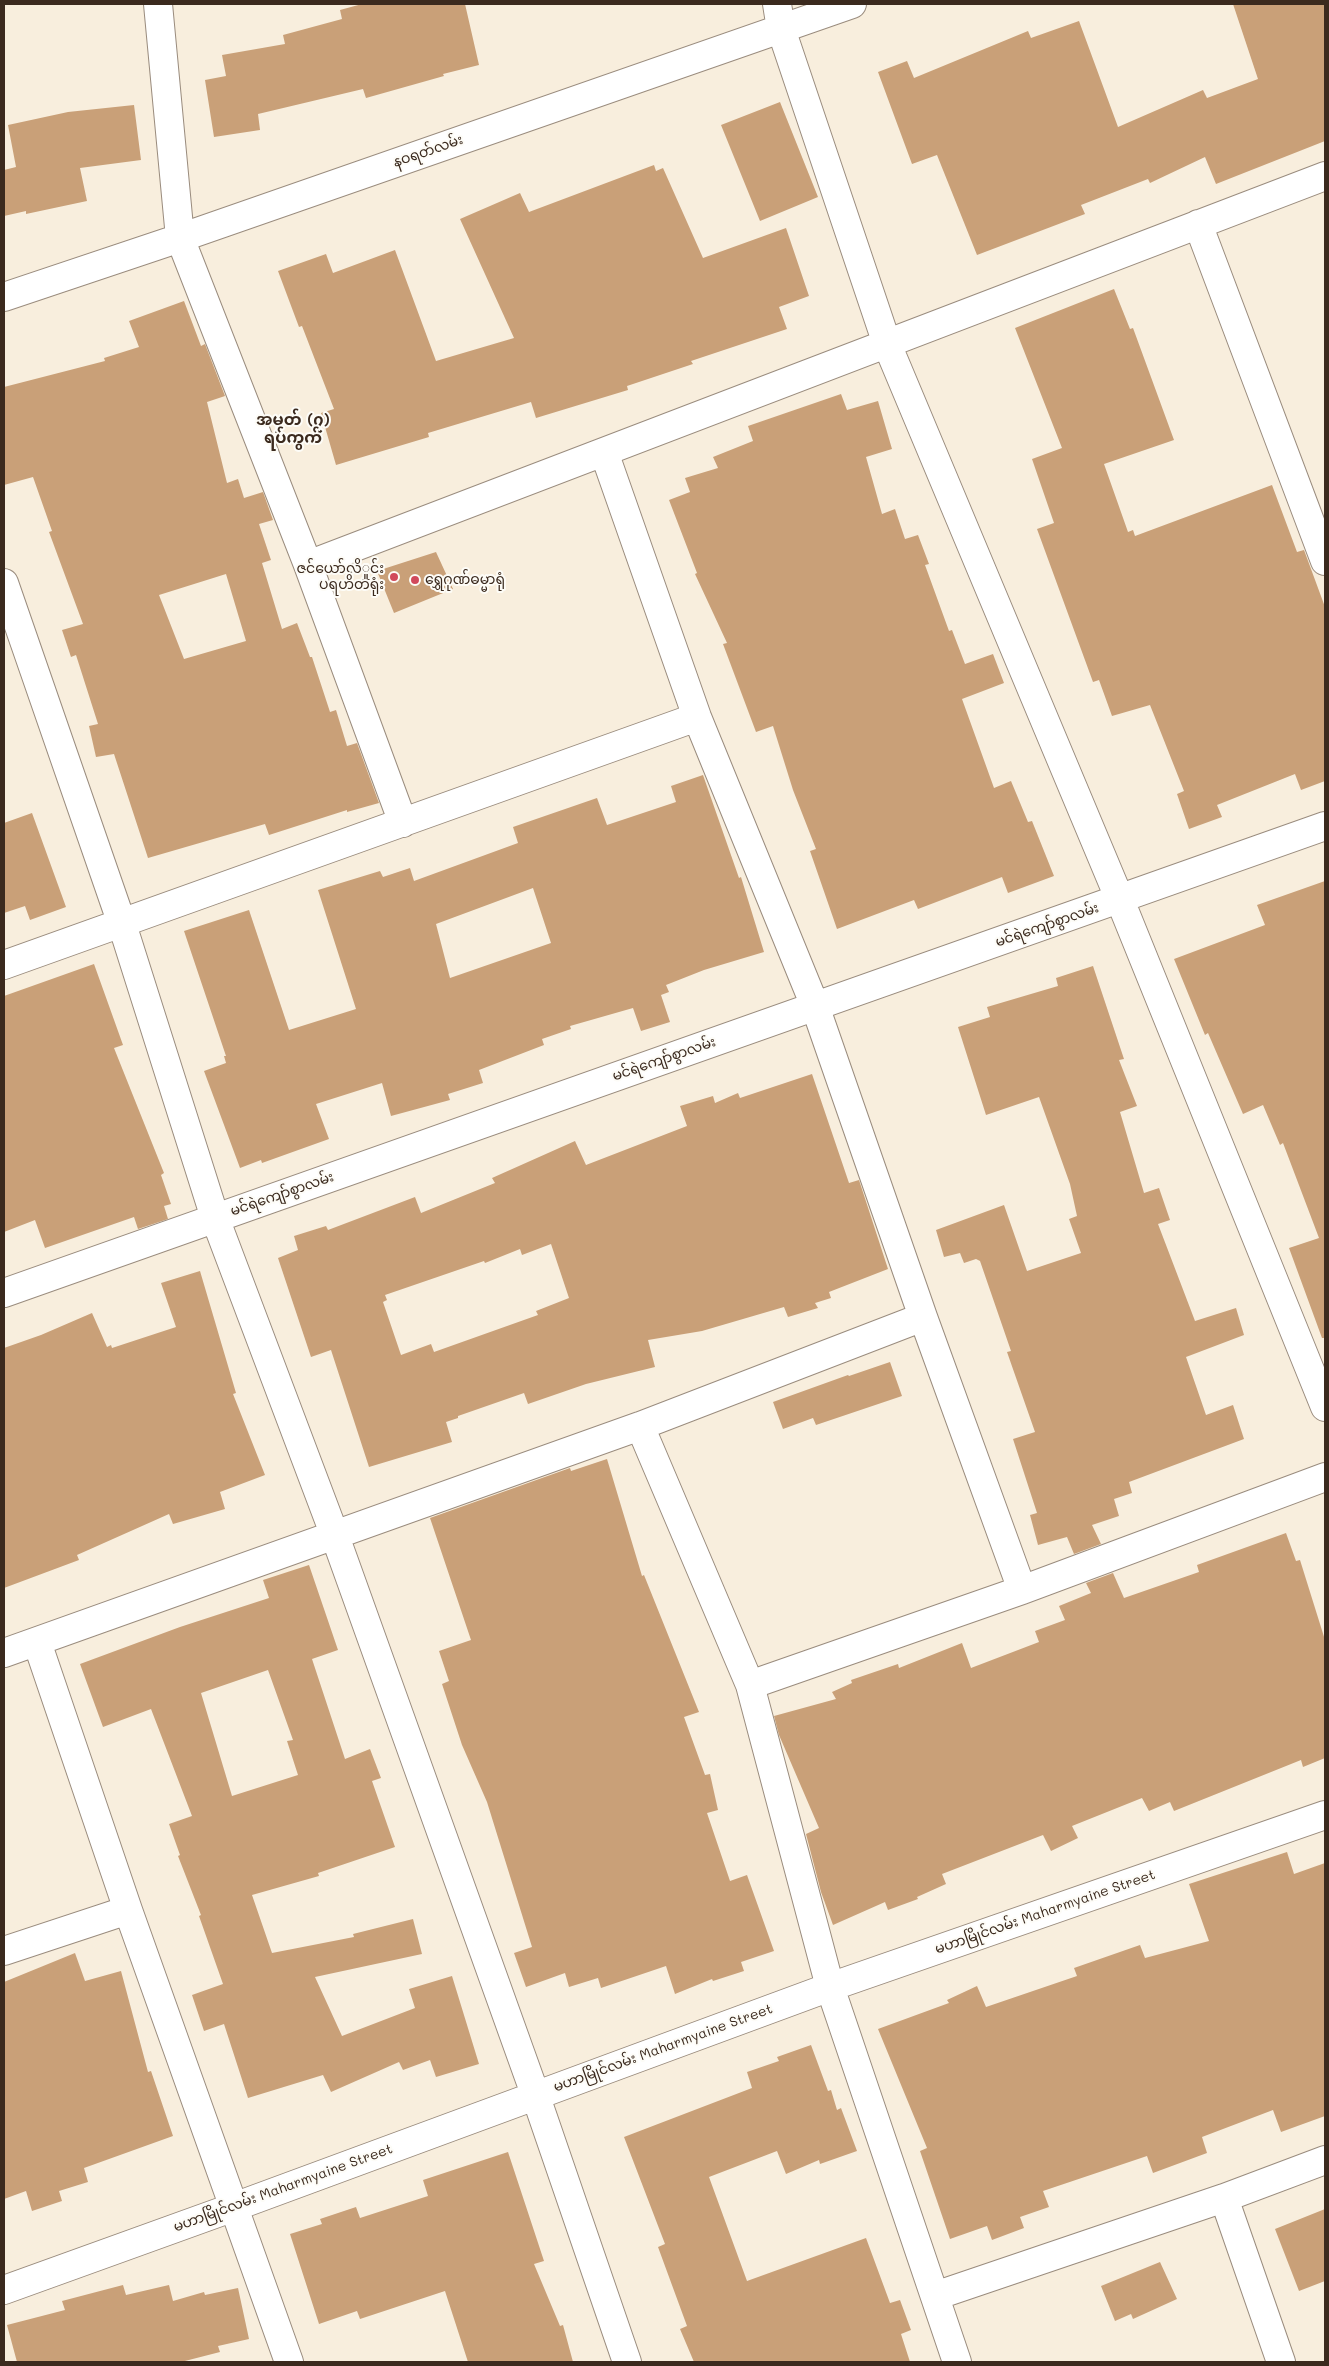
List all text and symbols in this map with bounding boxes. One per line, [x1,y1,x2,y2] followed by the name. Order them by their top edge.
[391,131,465,171] street label: နဝရတ်လမ်း
[256,410,330,448] district label: အမှတ် (၇) ရပ်ကွက်
[297,561,384,594] place label: ဇင်ယော်လိှုင်း ပရဟိတရုံး
[388,571,400,583] marker: ဇင်ယော်လိှုင်း ပရဟိတရုံး
[425,572,505,588] place label: ရွှေဂုဏ်ဓမ္မာရုံ
[409,574,421,586] marker: ရွှေဂုဏ်ဓမ္မာရုံ
[993,899,1101,951] street label: မင်ရဲကျော်စွာလမ်း
[610,1033,718,1085] street label: မင်ရဲကျော်စွာလမ်း
[228,1168,336,1220] street label: မင်ရဲကျော်စွာလမ်း
[933,1866,1157,1958] street label: မဟာမြိုင်လမ်း Maharmyaine Street
[551,2000,775,2096] street label: မဟာမြိုင်လမ်း Maharmyaine Street
[171,2140,395,2236] street label: မဟာမြိုင်လမ်း Maharmyaine Street

